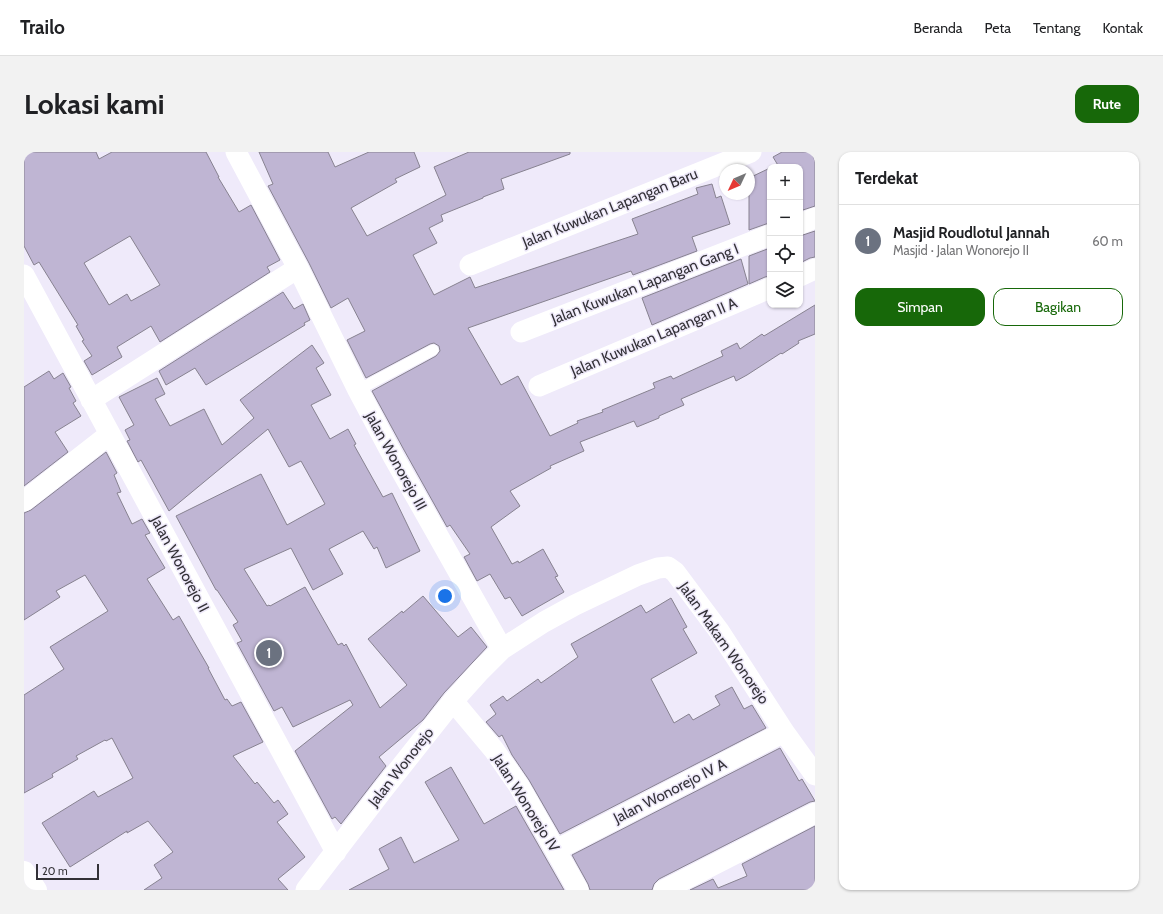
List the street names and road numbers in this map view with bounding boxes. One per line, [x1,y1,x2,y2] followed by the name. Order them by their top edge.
[519,165,700,252] street label: Jalan Kuwukan Lapangan Baru
[548,240,741,328] street label: Jalan Kuwukan Lapangan Gang I
[567,293,741,381] street label: Jalan Kuwukan Lapangan II A
[361,407,431,514] street label: Jalan Wonorejo III
[147,512,213,615] street label: Jalan Wonorejo II
[674,578,773,708] street label: Jalan Makam Wonorejo
[364,724,437,811] street label: Jalan Wonorejo
[488,750,564,856] street label: Jalan Wonorejo IV
[610,754,730,828] street label: Jalan Wonorejo IV A

